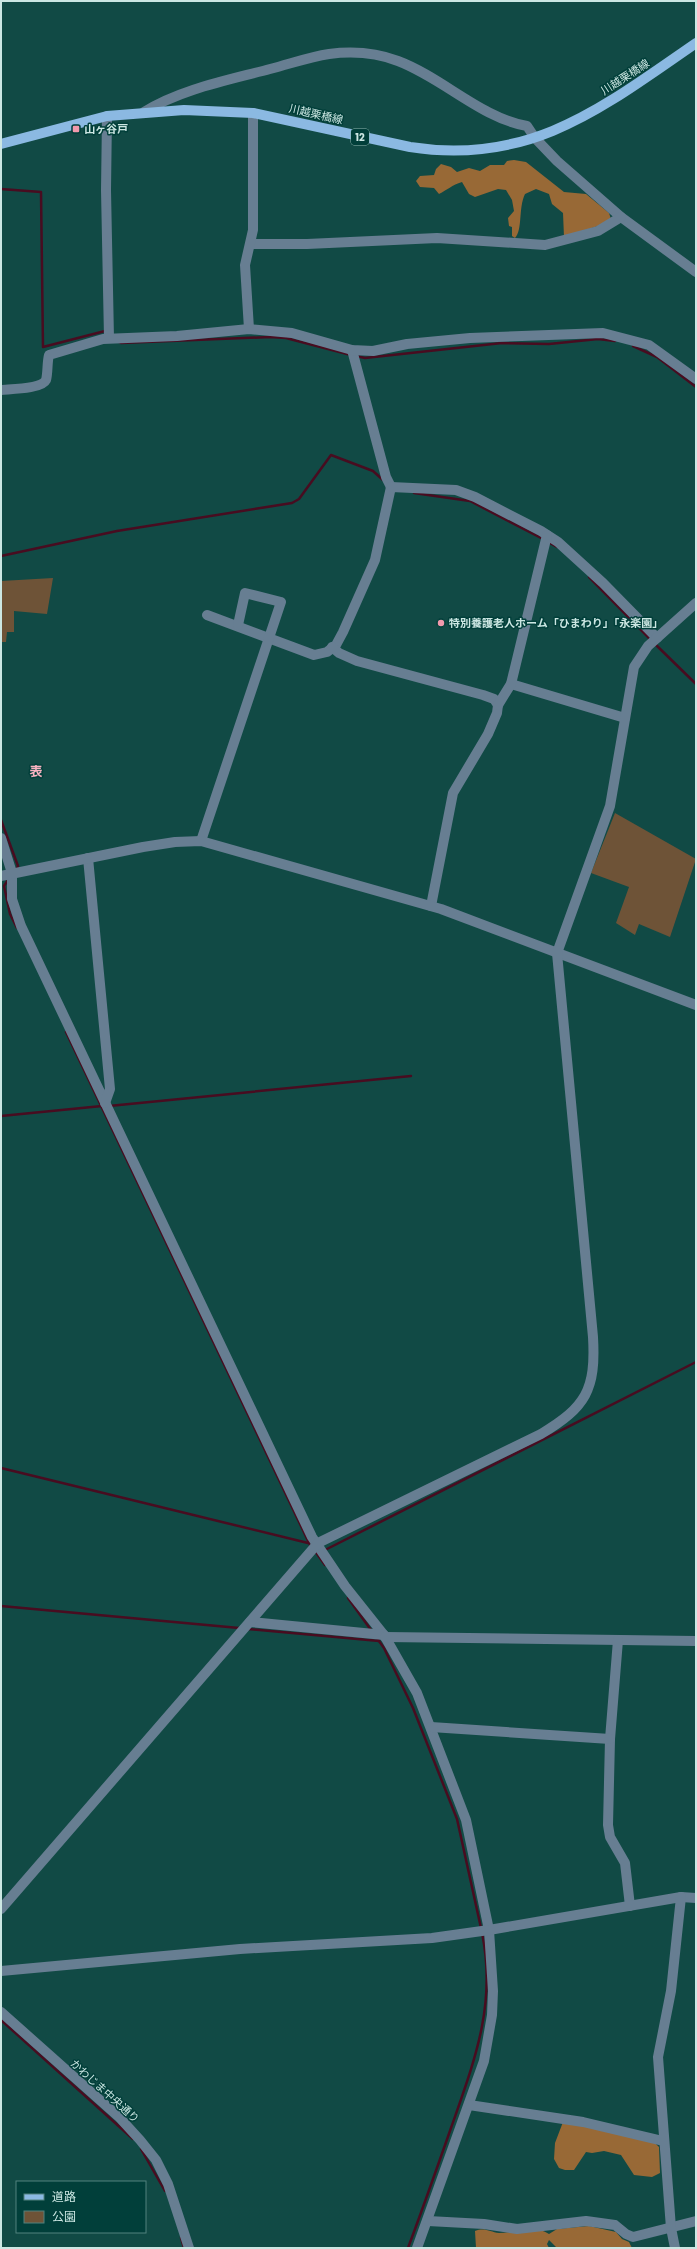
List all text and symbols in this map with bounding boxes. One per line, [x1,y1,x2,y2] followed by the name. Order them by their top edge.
[598,55,652,99] street label: 川越栗橋線
[287,100,345,128] street label: 川越栗橋線
[84,121,128,137] place label: 山ヶ谷戸
[71,124,81,134] marker: 山ヶ谷戸
[351,129,369,145] road number: 12
[449,615,663,631] place label: 特別養護老人ホーム「ひまわり」「永楽園」
[436,618,446,628] marker: 特別養護老人ホーム「ひまわり」「永楽園」
[29,762,43,781] district label: 表
[67,2056,143,2126] street label: かわじま中央通り
[16,2181,146,2233] legend
[52,2188,76,2205] text: 道路
[52,2208,76,2225] text: 公園

